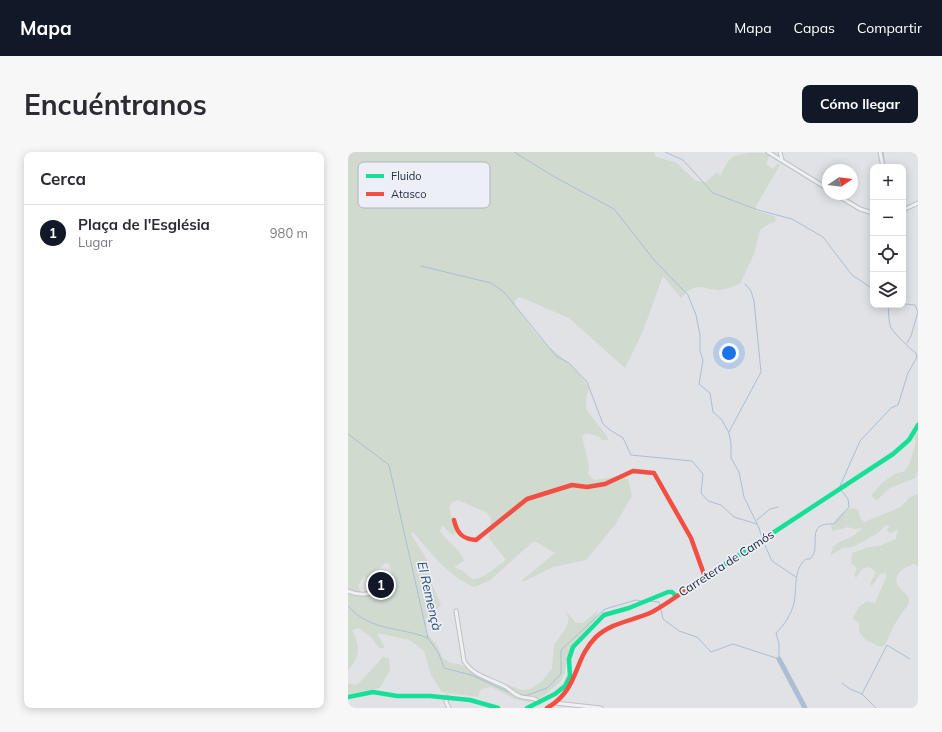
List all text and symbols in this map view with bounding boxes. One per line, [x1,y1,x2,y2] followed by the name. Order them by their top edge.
[20,16,72,40] text: Mapa
[734,19,772,37] text: Mapa
[794,19,835,37] text: Capas
[857,19,922,37] text: Compartir
[802,85,918,123] button: Cómo llegar
[24,87,207,122] text: Encuéntranos
[358,162,490,208] legend
[822,164,858,200] north arrow
[870,164,906,308] map controls
[870,164,906,200] button: +
[40,168,86,189] text: Cerca
[391,169,422,183] text: Fluido
[391,187,426,201] text: Atasco
[870,200,906,236] button: −
[78,215,210,234] text: Plaça de l'Església
[49,225,57,241] text: 1
[270,225,308,241] text: 980 m
[78,234,113,250] text: Lugar
[870,236,906,272] button: locate
[870,272,906,308] button: layers
[719,343,739,363] your location
[675,526,777,600] street label: Carretera de Camós
[414,560,446,632] water label: El Remençà
[368,570,394,600] pin: 1

